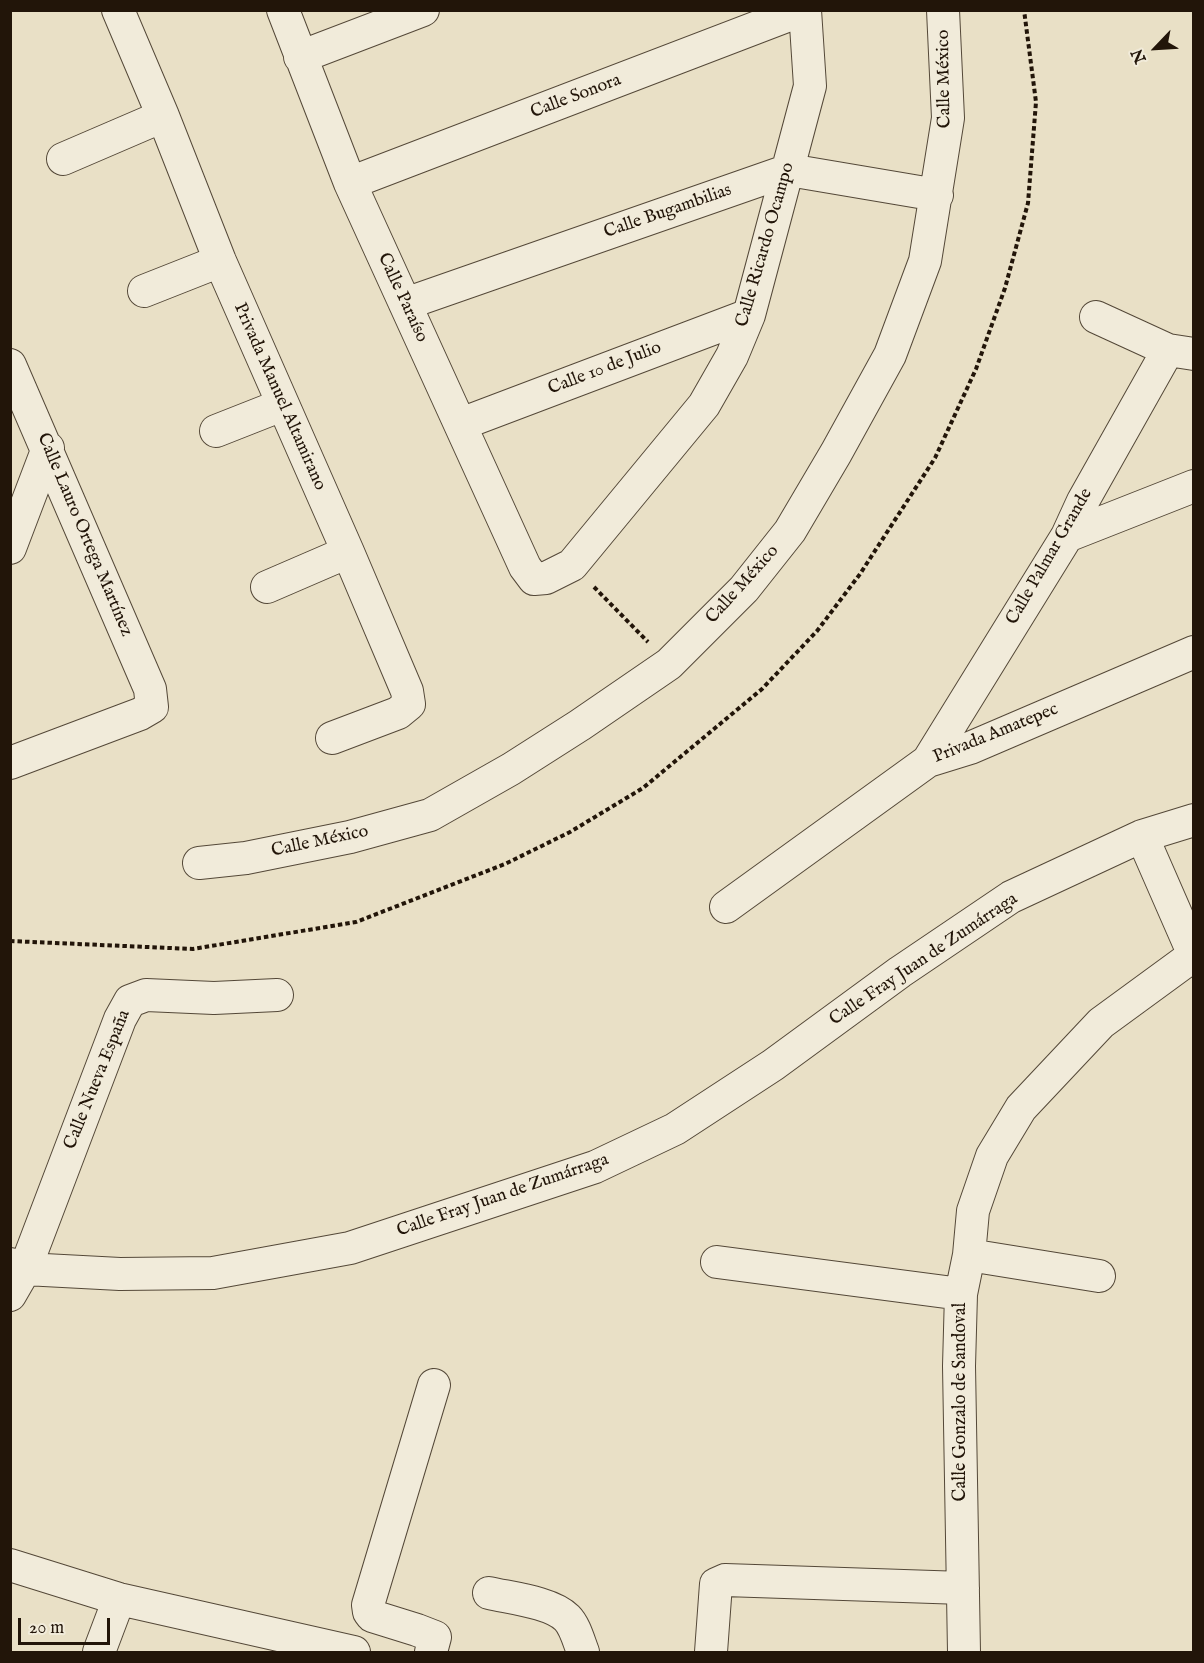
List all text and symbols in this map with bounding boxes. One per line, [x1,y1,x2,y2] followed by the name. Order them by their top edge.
[1126,18,1186,78] north arrow
[933,30,957,128] street label: Calle México
[1128,45,1152,66] text: N
[528,70,624,124] street label: Calle Sonora
[732,160,800,330] street label: Calle Ricardo Ocampo
[601,180,735,244] street label: Calle Bugambilias
[372,250,432,346] street label: Calle Paraíso
[228,300,330,494] street label: Privada Manuel Altamirano
[545,338,665,400] street label: Calle 10 de Julio
[31,430,137,640] street label: Calle Lauro Ortega Martínez
[1002,485,1098,629] street label: Calle Palmar Grande
[702,541,784,629] street label: Calle México
[930,699,1062,769] street label: Privada Amatepec
[270,821,370,863] street label: Calle México
[826,889,1022,1031] street label: Calle Fray Juan de Zumárraga
[60,1007,136,1153] street label: Calle Nueva España
[394,1150,612,1242] street label: Calle Fray Juan de Zumárraga
[950,1303,972,1501] street label: Calle Gonzalo de Sandoval
[21,1606,112,1644] scale bar
[29,1617,64,1640] text: 20 m

